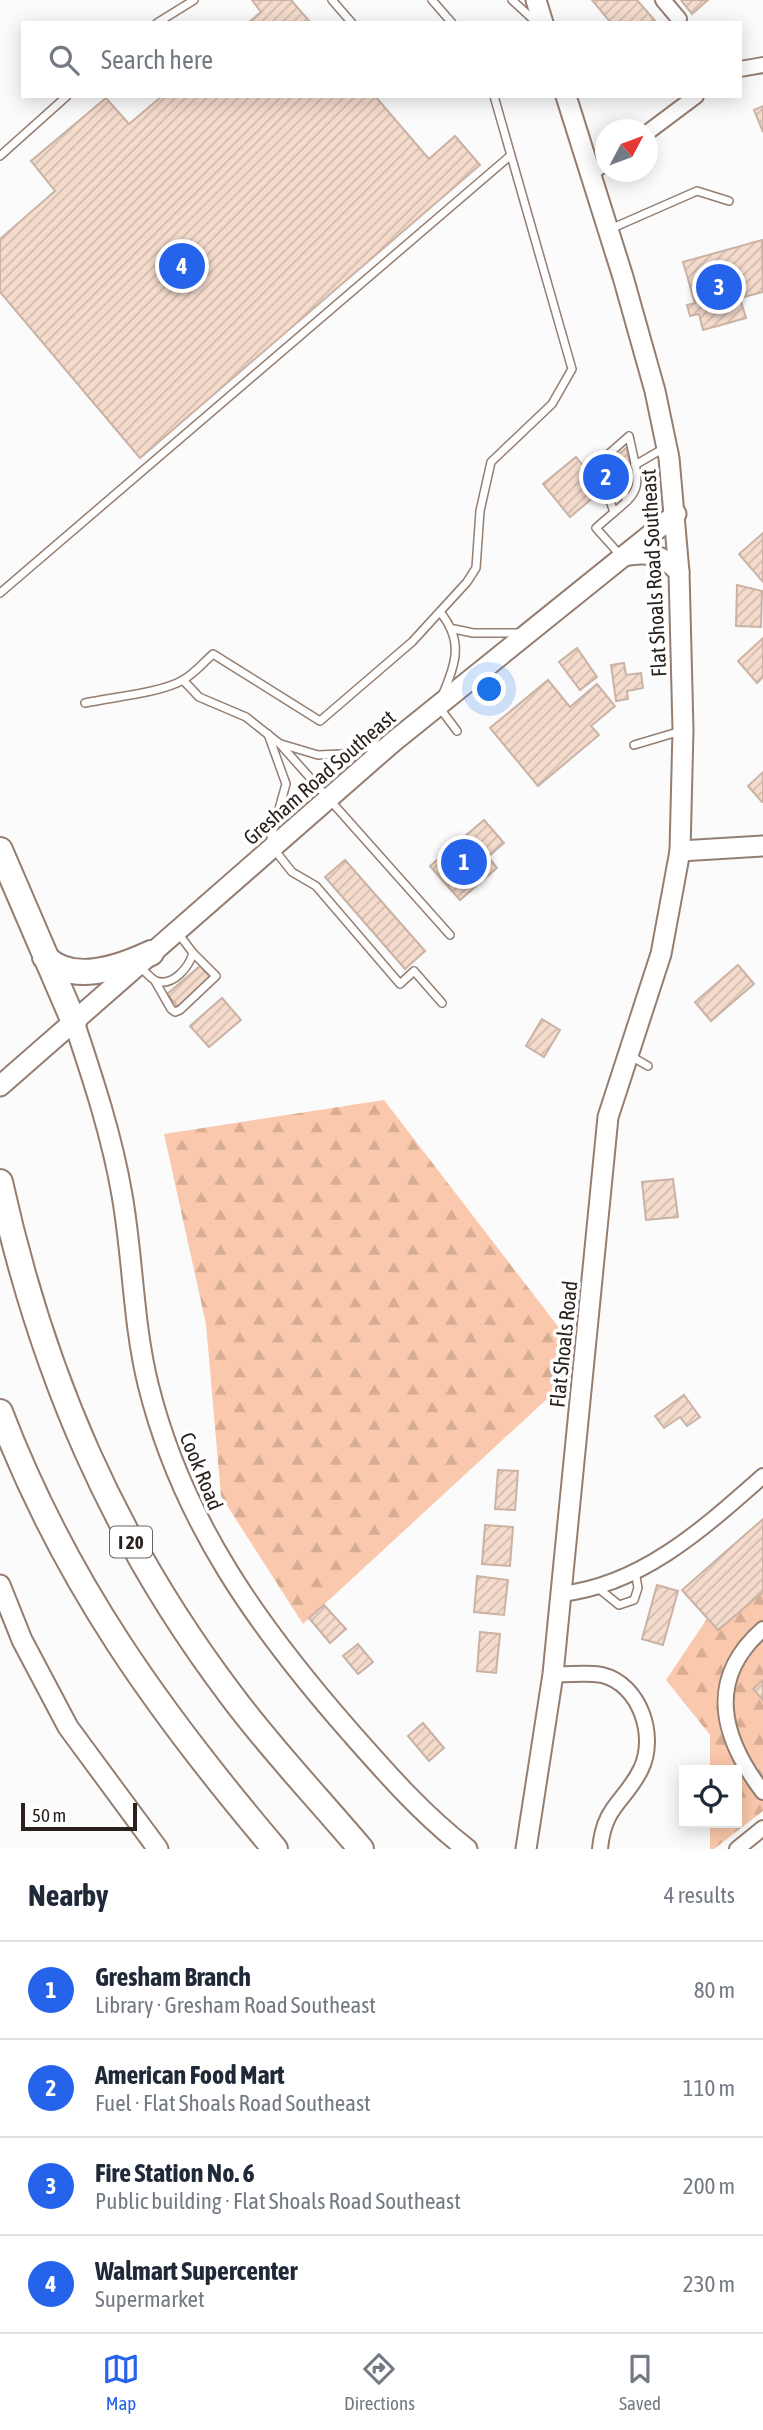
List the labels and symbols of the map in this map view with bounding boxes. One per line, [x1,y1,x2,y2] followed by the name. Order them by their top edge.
[595,119,658,182] north arrow
[159,240,205,292] pin: 4
[696,261,742,313] pin: 3
[583,451,629,503] pin: 2
[636,469,670,677] street label: Flat Shoals Road Southeast
[472,672,506,706] your location
[238,705,400,849] street label: Gresham Road Southeast
[441,836,487,888] pin: 1
[544,1279,582,1409] street label: Flat Shoals Road
[176,1429,228,1513] street label: Cook Road
[110,1526,152,1558] road number: I 20
[21,1800,136,1832] scale bar

